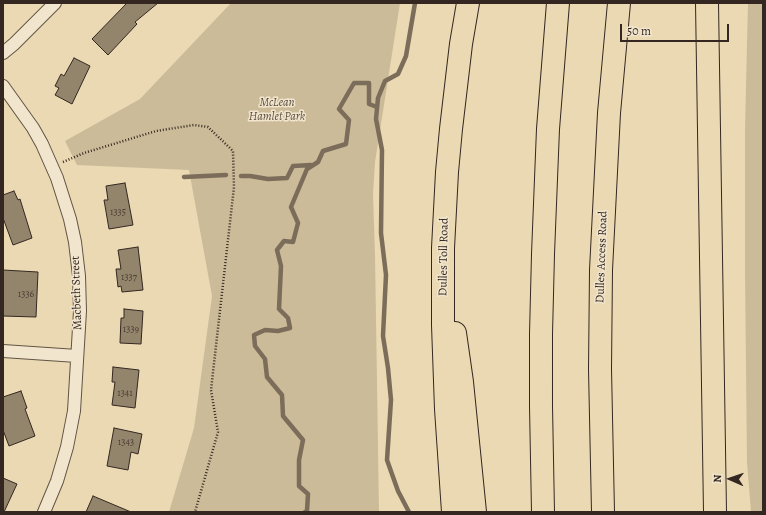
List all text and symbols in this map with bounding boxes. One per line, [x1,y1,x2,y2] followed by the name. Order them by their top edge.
[622,16,731,42] scale bar
[627,23,651,39] text: 50 m
[249,96,305,124] park label: McLean Hamlet Park
[110,207,126,219] house number: 1335
[593,211,611,303] street label: Dulles Access Road
[436,218,452,296] street label: Dulles Toll Road
[69,256,85,330] street label: Macbeth Street
[121,272,137,284] house number: 1337
[18,289,34,301] house number: 1336
[123,324,139,336] house number: 1339
[117,388,133,400] house number: 1341
[118,437,134,449] house number: 1343
[710,459,750,499] north arrow
[710,474,725,483] text: N

